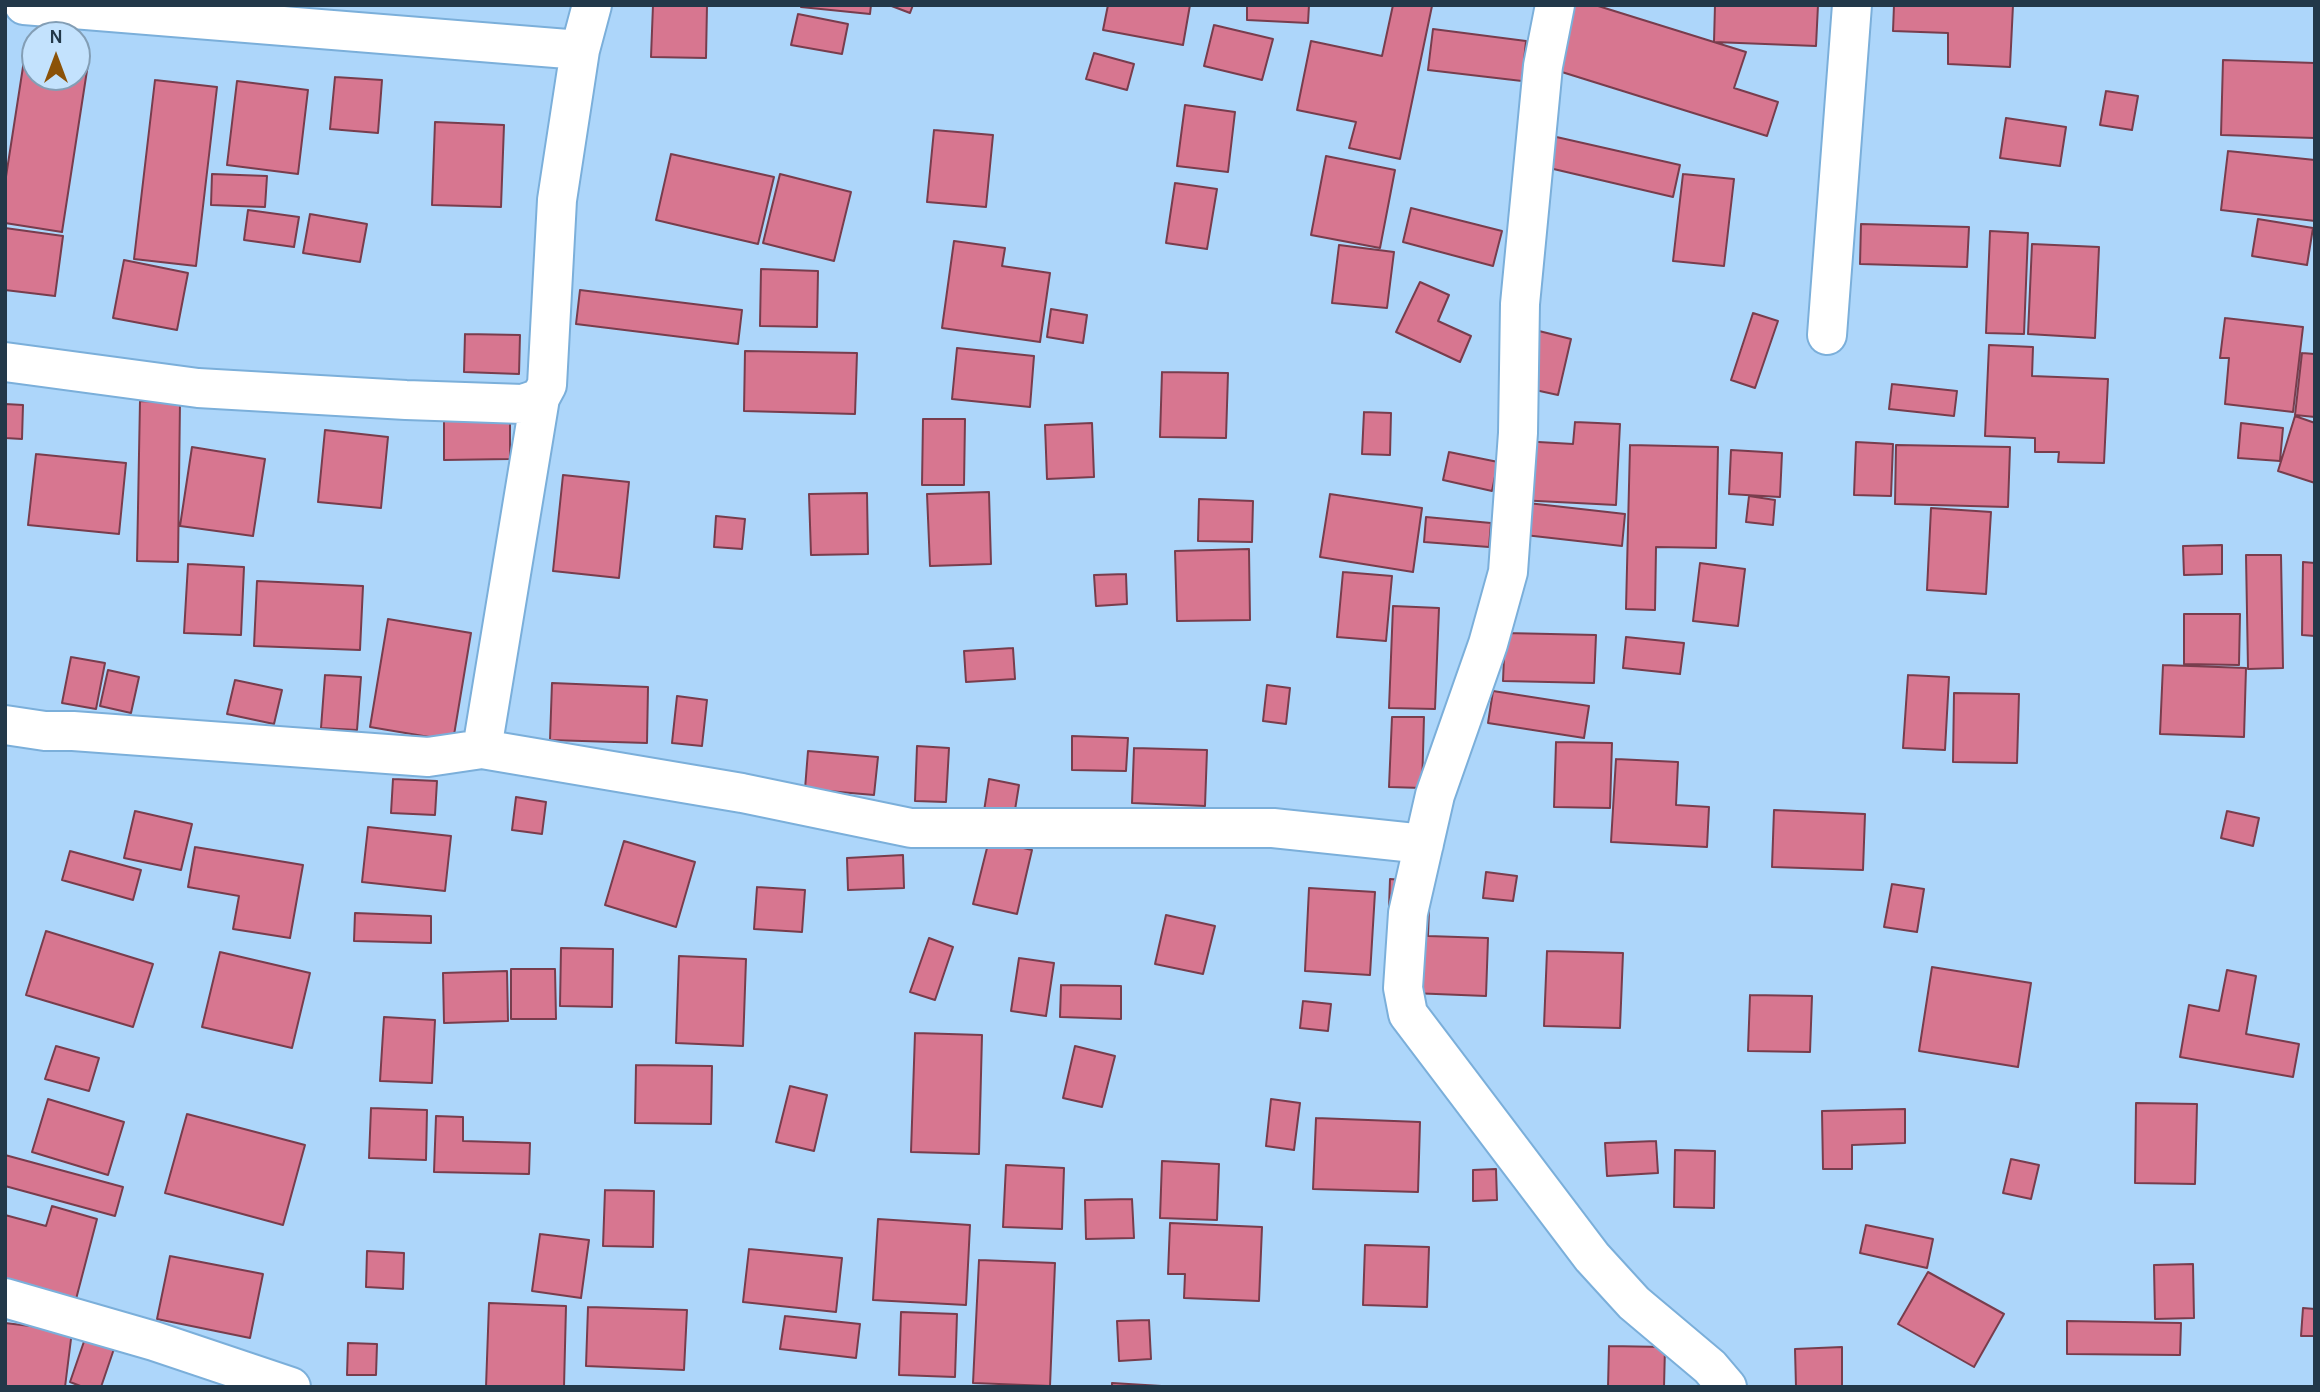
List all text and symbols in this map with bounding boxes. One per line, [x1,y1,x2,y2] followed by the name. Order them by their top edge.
[21,21,91,91] north arrow
[49,26,63,48] text: N

